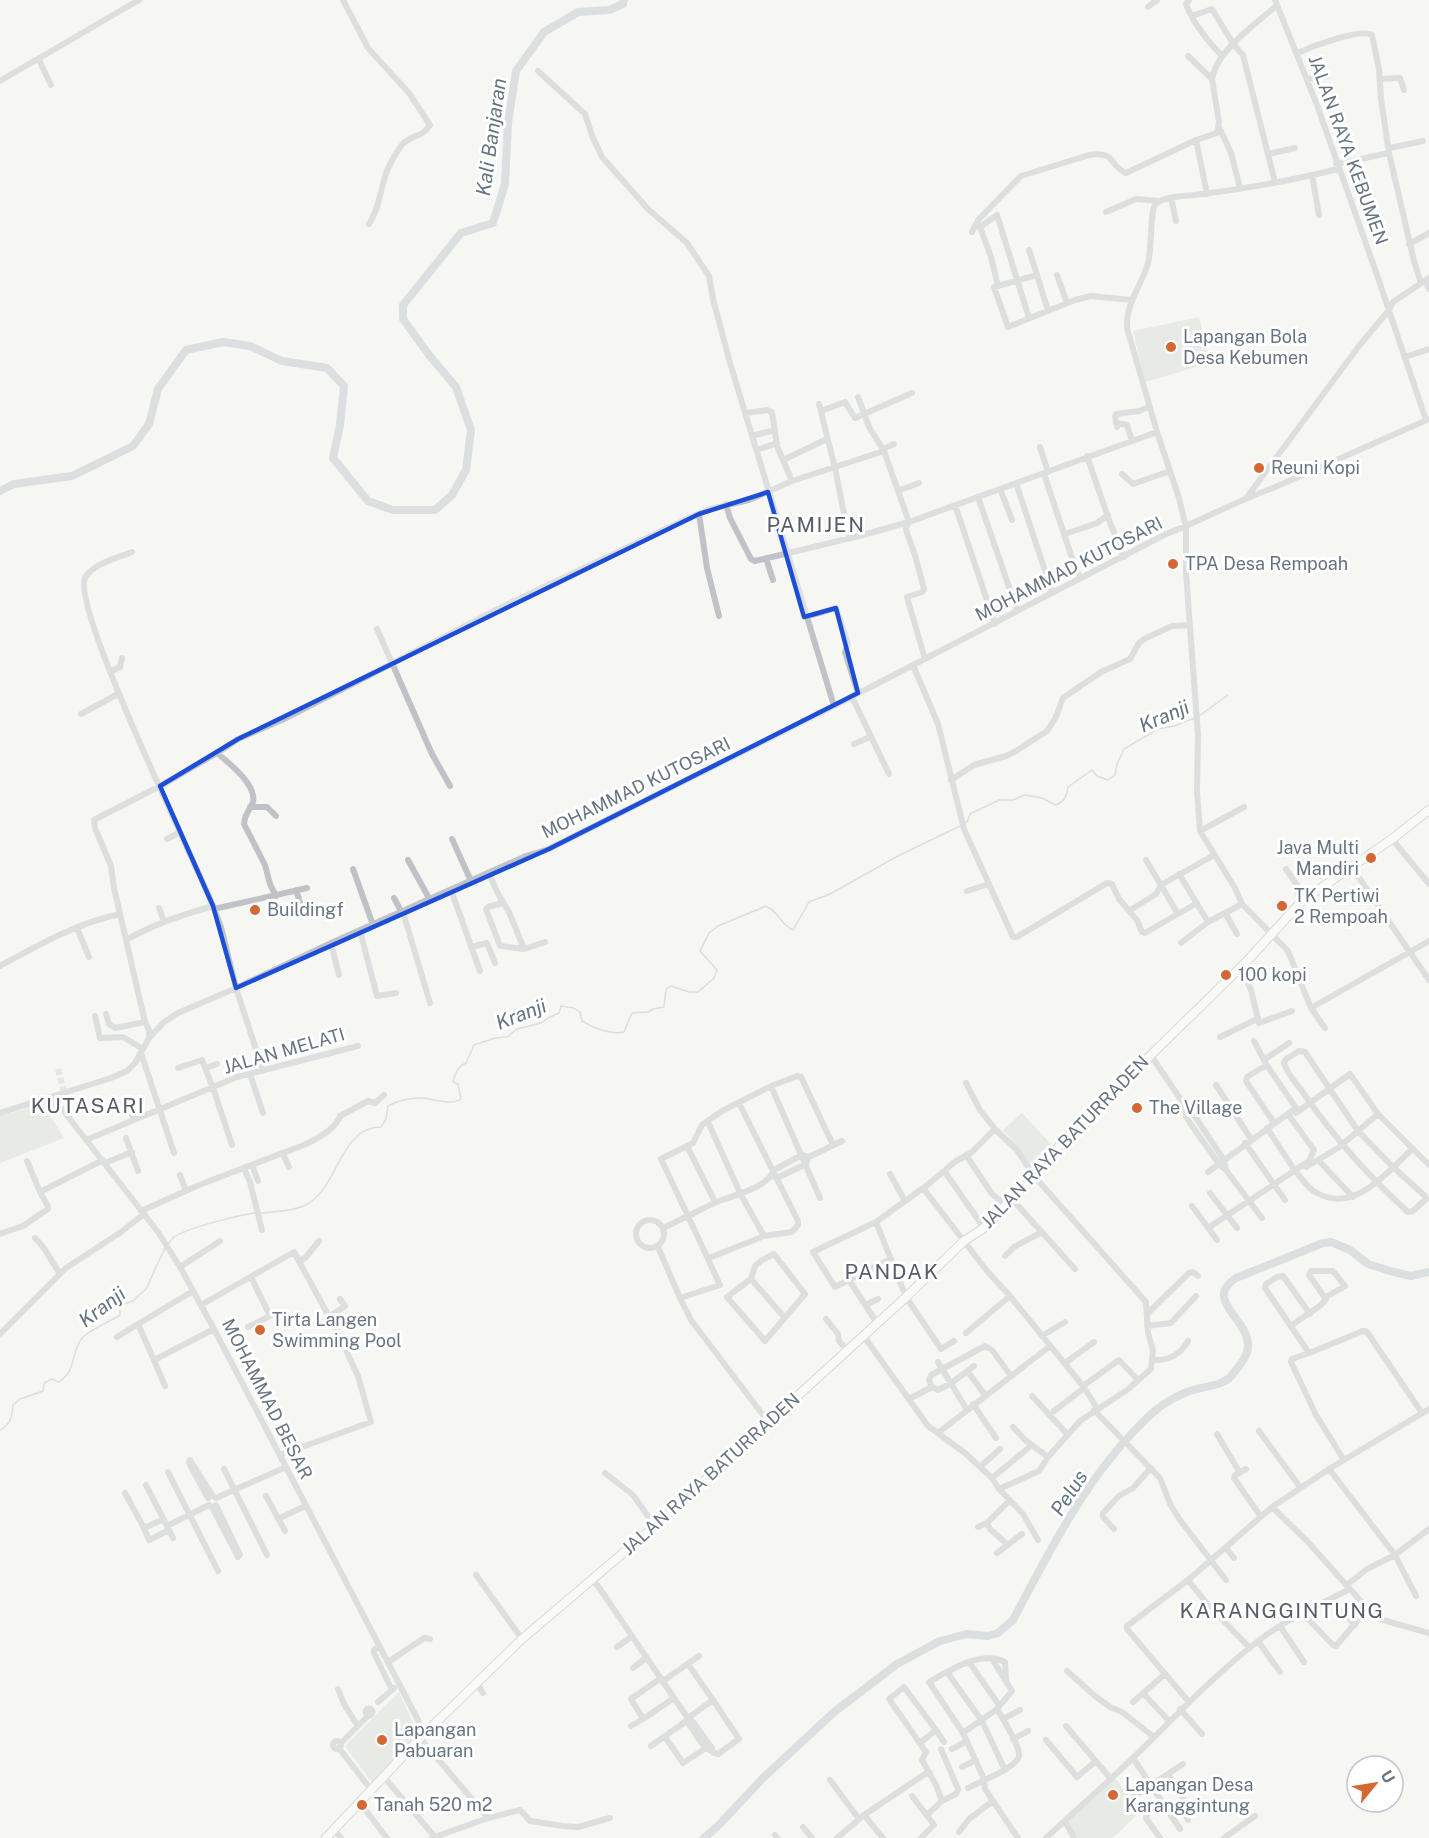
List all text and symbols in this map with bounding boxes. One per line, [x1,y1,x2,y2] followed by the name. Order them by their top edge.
[1304,52,1393,247] street label: JALAN RAYA KEBUMEN
[471,77,511,197] water label: Kali Banjaran
[1183,326,1308,368] place label: Lapangan Bola Desa Kebumen
[1164,340,1178,354] marker: Lapangan Bola Desa Kebumen
[1271,457,1360,478] place label: Reuni Kopi
[1252,461,1266,475] marker: Reuni Kopi
[766,512,866,537] district label: PAMIJEN
[972,512,1166,625] street label: MOHAMMAD KUTOSARI
[1185,553,1348,574] place label: TPA Desa Rempoah
[1166,557,1180,571] marker: TPA Desa Rempoah
[1135,695,1193,737] water label: Kranji
[538,733,734,842] street label: MOHAMMAD KUTOSARI
[1276,837,1359,879] place label: Java Multi Mandiri
[1364,851,1378,865] marker: Java Multi Mandiri
[1294,885,1388,927] place label: TK Pertiwi 2 Rempoah
[267,899,344,920] place label: Buildingf
[1275,899,1289,913] marker: TK Pertiwi 2 Rempoah
[248,903,262,917] marker: Buildingf
[1238,964,1307,985] place label: 100 kopi
[1219,968,1233,982] marker: 100 kopi
[492,993,550,1035] water label: Kranji
[221,1023,347,1078] street label: JALAN MELATI
[977,1051,1153,1232] street label: JALAN RAYA BATURRADEN
[31,1093,145,1118] district label: KUTASARI
[1149,1097,1242,1118] place label: The Village
[1130,1101,1144,1115] marker: The Village
[844,1259,940,1284] district label: PANDAK
[74,1282,130,1332] water label: Kranji
[272,1309,402,1351] place label: Tirta Langen Swimming Pool
[218,1315,317,1483] street label: MOHAMMAD BESAR
[253,1323,267,1337] marker: Tirta Langen Swimming Pool
[617,1388,804,1559] street label: JALAN RAYA BATURRADEN
[1045,1465,1093,1520] water label: Pelus
[1179,1598,1385,1623] district label: KARANGGINTUNG
[394,1719,476,1761] place label: Lapangan Pabuaran
[375,1733,389,1747] marker: Lapangan Pabuaran
[1345,1754,1405,1814] north arrow
[1376,1767,1399,1787] text: U
[1125,1774,1253,1816] place label: Lapangan Desa Karanggintung
[1106,1788,1120,1802] marker: Lapangan Desa Karanggintung
[374,1794,493,1815] place label: Tanah 520 m2
[355,1798,369,1812] marker: Tanah 520 m2

